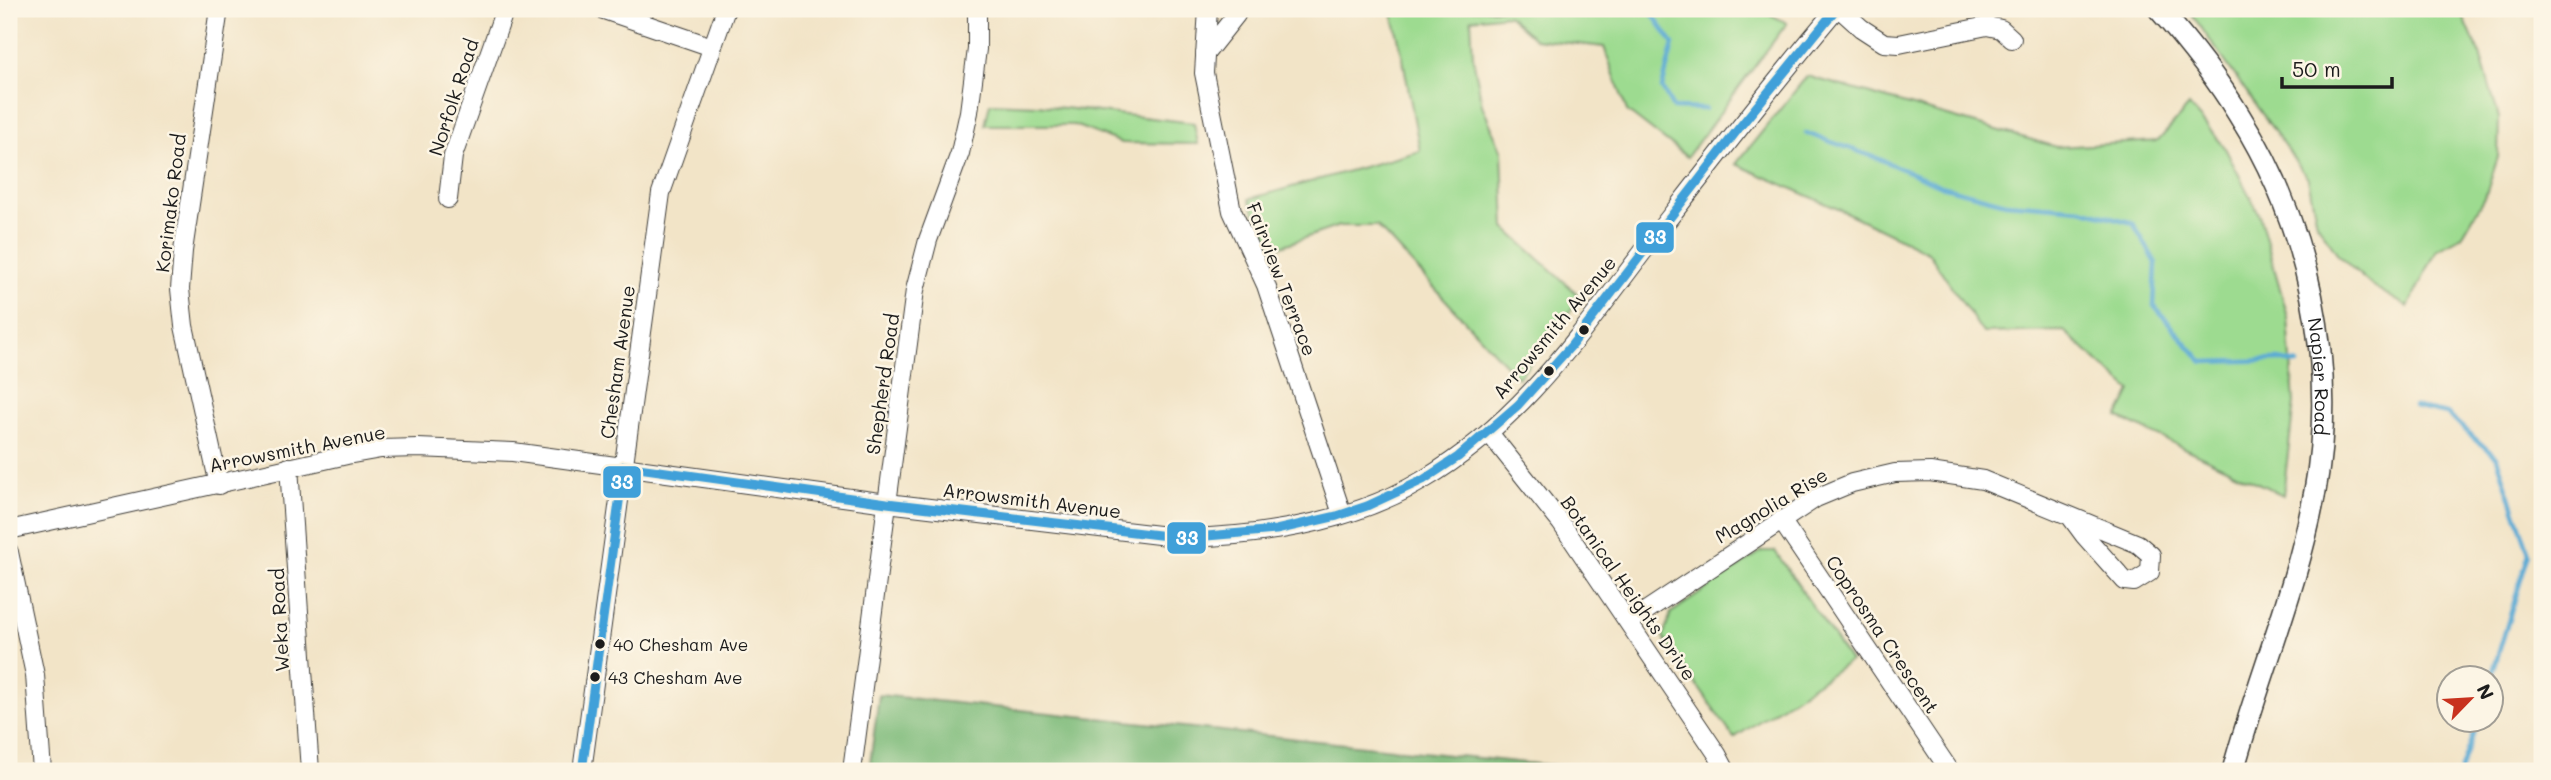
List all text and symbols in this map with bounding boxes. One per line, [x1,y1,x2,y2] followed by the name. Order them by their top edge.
[422,35,484,159] street label: Norfolk Road
[2282,46,2392,90] scale bar
[2292,55,2341,82] text: 50 m
[149,132,191,274] street label: Korimako Road
[1241,199,1323,359] street label: Fairview Terrace
[1635,221,1675,254] line badge: 33
[1644,224,1666,249] text: 33
[1487,250,1621,404] street label: Arrowsmith Avenue
[594,284,640,440] street label: Chesham Avenue
[860,312,904,456] street label: Shepherd Road
[2303,316,2335,436] street label: Napier Road
[1577,323,1591,337] unlabelled marker
[1542,364,1556,378] unlabelled marker
[207,419,387,477] street label: Arrowsmith Avenue
[1710,462,1832,548] street label: Magnolia Rise
[602,465,642,499] line badge: 33
[611,469,633,494] text: 33
[941,477,1123,523] street label: Arrowsmith Avenue
[1556,491,1702,685] street label: Botanical Heights Drive
[1166,521,1207,555] line badge: 33
[1176,525,1198,550] text: 33
[1821,550,1945,718] street label: Coprosma Crescent
[264,568,294,672] street label: Weka Road
[613,633,748,655] place label: 40 Chesham Ave
[593,637,607,651] marker: 40 Chesham Ave
[2436,664,2506,734] north arrow
[608,666,743,688] place label: 43 Chesham Ave
[588,670,602,684] marker: 43 Chesham Ave
[2471,680,2500,703] text: N

